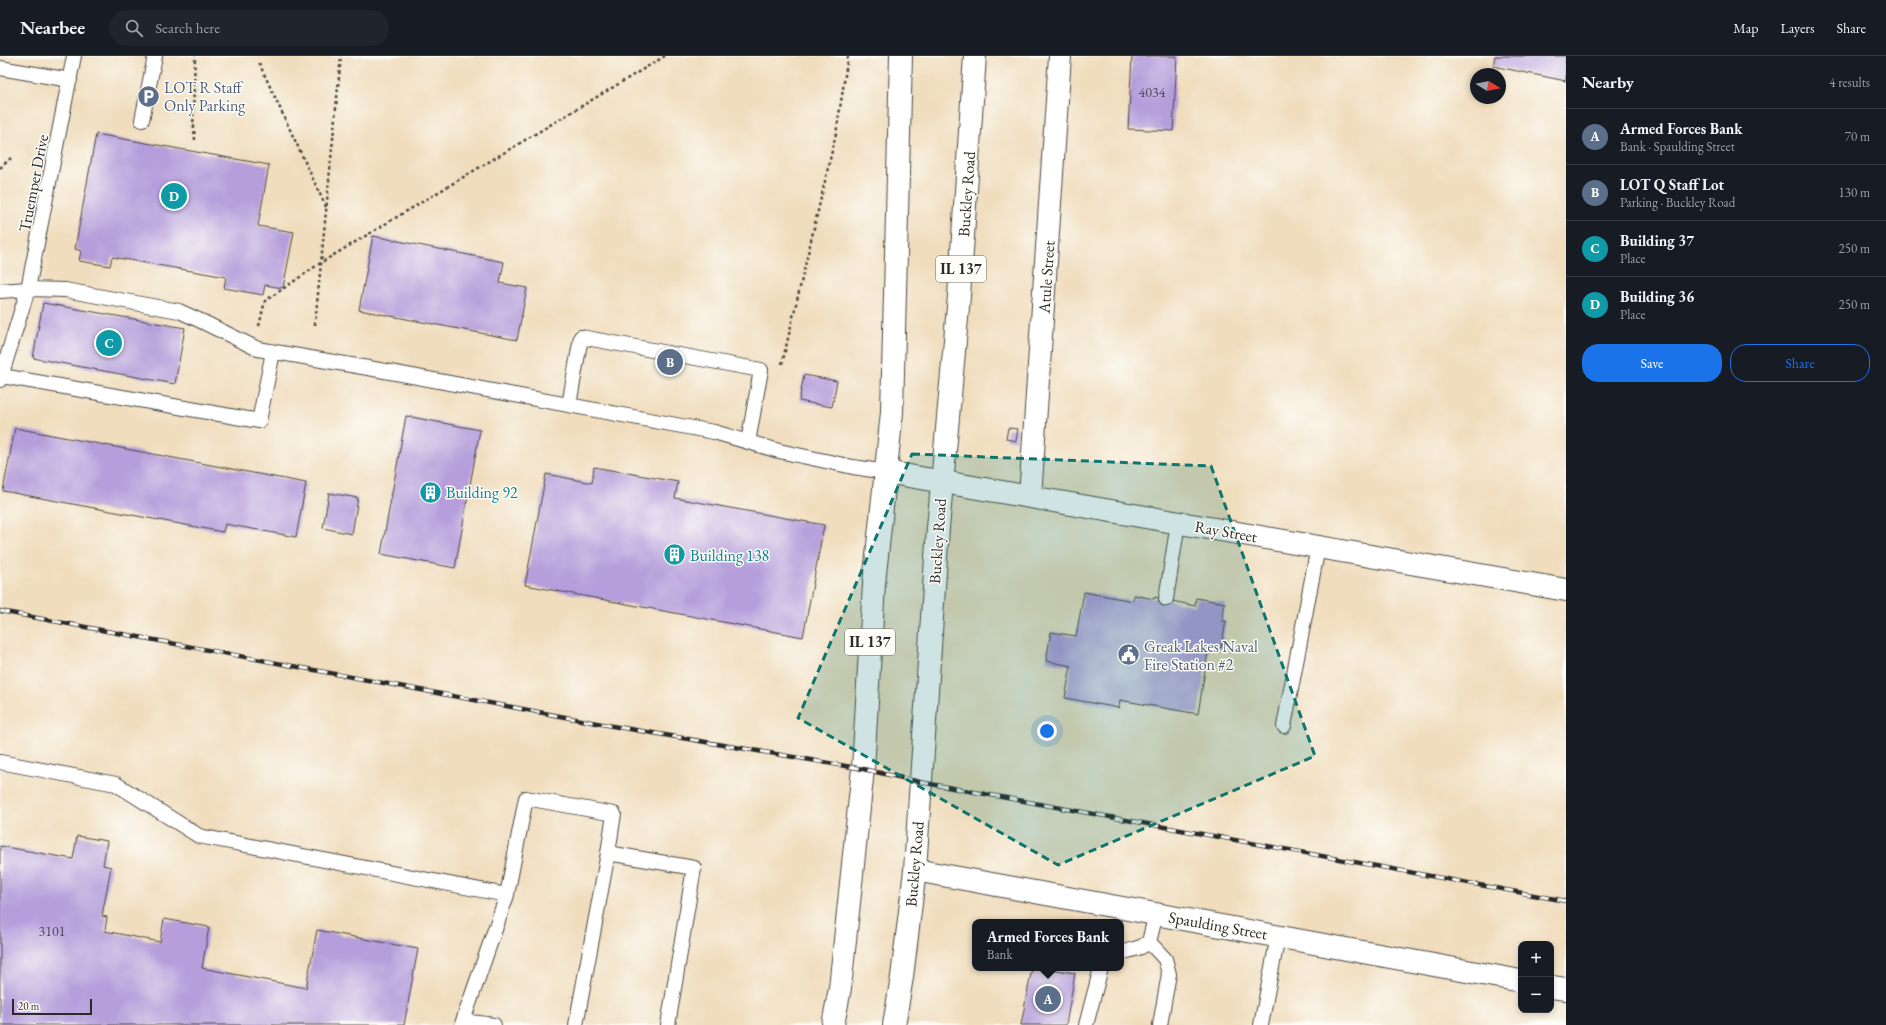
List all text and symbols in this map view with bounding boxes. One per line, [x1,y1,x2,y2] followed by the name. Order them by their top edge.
[109,10,389,46] search box
[20,15,85,40] text: Nearbee
[123,17,145,39] icon: search
[155,18,220,37] text: Search here
[1733,19,1758,37] text: Map
[1780,19,1815,37] text: Layers
[1837,19,1866,37] text: Share
[1470,68,1506,104] north arrow
[1582,71,1634,93] text: Nearby
[1829,74,1870,91] text: 4 results
[164,77,246,116] place label: LOT R Staff Only Parking
[135,83,161,109] parking icon: LOT R Staff Only Parking
[1139,83,1166,101] house number: 4034
[1620,119,1742,138] text: Armed Forces Bank
[1590,128,1600,145] text: A
[1845,128,1870,145] text: 70 m
[14,133,53,234] street label: Truemper Drive
[1620,138,1735,155] text: Bank · Spaulding Street
[953,150,980,237] street label: Buckley Road
[1620,175,1724,194] text: LOT Q Staff Lot
[161,181,187,211] pin: D
[1591,184,1599,201] text: B
[1839,184,1870,201] text: 130 m
[1620,194,1735,211] text: Parking · Buckley Road
[1620,231,1694,250] text: Building 37
[1033,240,1060,315] street label: Atule Street
[1590,240,1600,257] text: C
[1839,240,1870,257] text: 250 m
[1620,250,1646,267] text: Place
[936,256,986,282] road number: IL 137
[1620,287,1694,306] text: Building 36
[1590,296,1600,313] text: D
[1839,296,1870,313] text: 250 m
[1620,306,1646,323] text: Place
[96,328,122,358] pin: C
[1582,344,1722,382] button: Save
[1730,344,1870,382] button: Share
[657,347,683,377] pin: B
[418,479,444,505] building icon: Building 92
[446,482,518,503] place label: Building 92
[924,497,951,584] street label: Buckley Road
[1193,516,1259,547] street label: Ray Street
[662,542,688,568] building icon: Building 138
[690,545,770,566] place label: Building 138
[845,629,895,655] road number: IL 137
[1144,636,1258,675] place label: Greak Lakes Naval Fire Station #2
[1115,642,1141,668] public building icon: Greak Lakes Naval Fire Station #2
[1037,721,1057,741] your location
[900,820,929,908] street label: Buckley Road
[1167,906,1269,945] street label: Spaulding Street
[972,919,1124,971] popup
[39,922,65,940] house number: 3101
[987,927,1109,946] text: Armed Forces Bank
[1518,941,1554,1013] map controls
[1518,941,1554,977] button: +
[987,946,1013,963] text: Bank
[1518,977,1554,1013] button: −
[1035,984,1061,1014] pin: A
[12,997,92,1016] scale bar
[18,999,39,1013] text: 20 m

